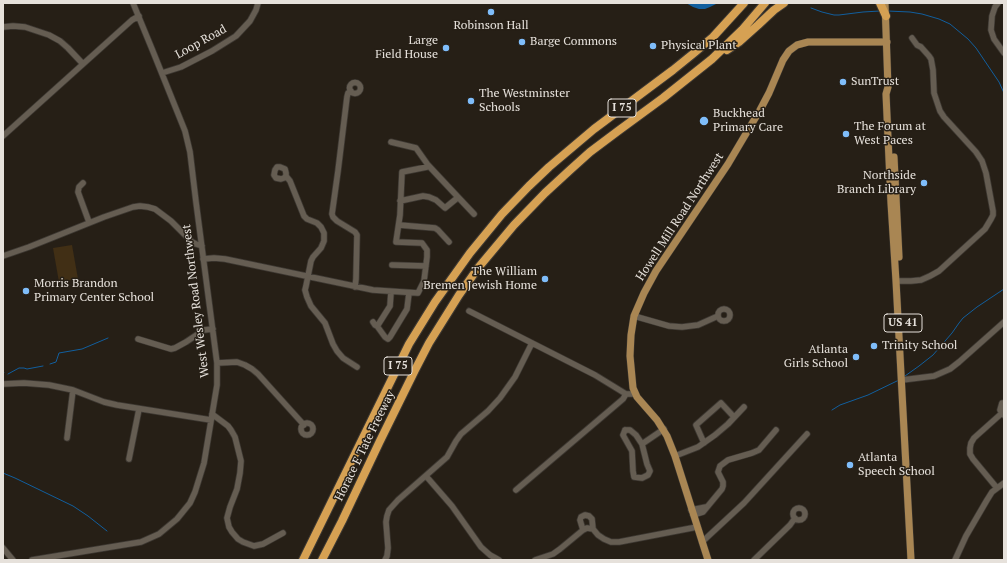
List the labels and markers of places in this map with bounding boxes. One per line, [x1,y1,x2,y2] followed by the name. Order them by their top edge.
[486,7,496,17] marker: Robinson Hall
[453,19,529,33] place label: Robinson Hall
[375,34,438,62] place label: Large Field House
[530,35,617,49] place label: Barge Commons
[517,37,527,47] marker: Barge Commons
[661,39,737,53] place label: Physical Plant
[648,41,658,51] marker: Physical Plant
[441,43,451,53] marker: Large Field House
[851,75,899,89] place label: SunTrust
[838,77,848,87] marker: SunTrust
[479,87,570,115] place label: The Westminster Schools
[466,96,476,106] marker: The Westminster Schools
[713,107,783,135] place label: Buckhead Primary Care
[698,115,710,127] marker: Buckhead Primary Care
[854,120,926,148] place label: The Forum at West Paces
[841,129,851,139] marker: The Forum at West Paces
[837,169,916,197] place label: Northside Branch Library
[919,178,929,188] marker: Northside Branch Library
[423,265,537,293] place label: The William Bremen Jewish Home
[540,274,550,284] marker: The William Bremen Jewish Home
[34,277,154,305] place label: Morris Brandon Primary Center School
[21,286,31,296] marker: Morris Brandon Primary Center School
[882,339,957,353] place label: Trinity School
[869,341,879,351] marker: Trinity School
[784,343,848,371] place label: Atlanta Girls School
[851,352,861,362] marker: Atlanta Girls School
[858,451,935,479] place label: Atlanta Speech School
[845,460,855,470] marker: Atlanta Speech School

